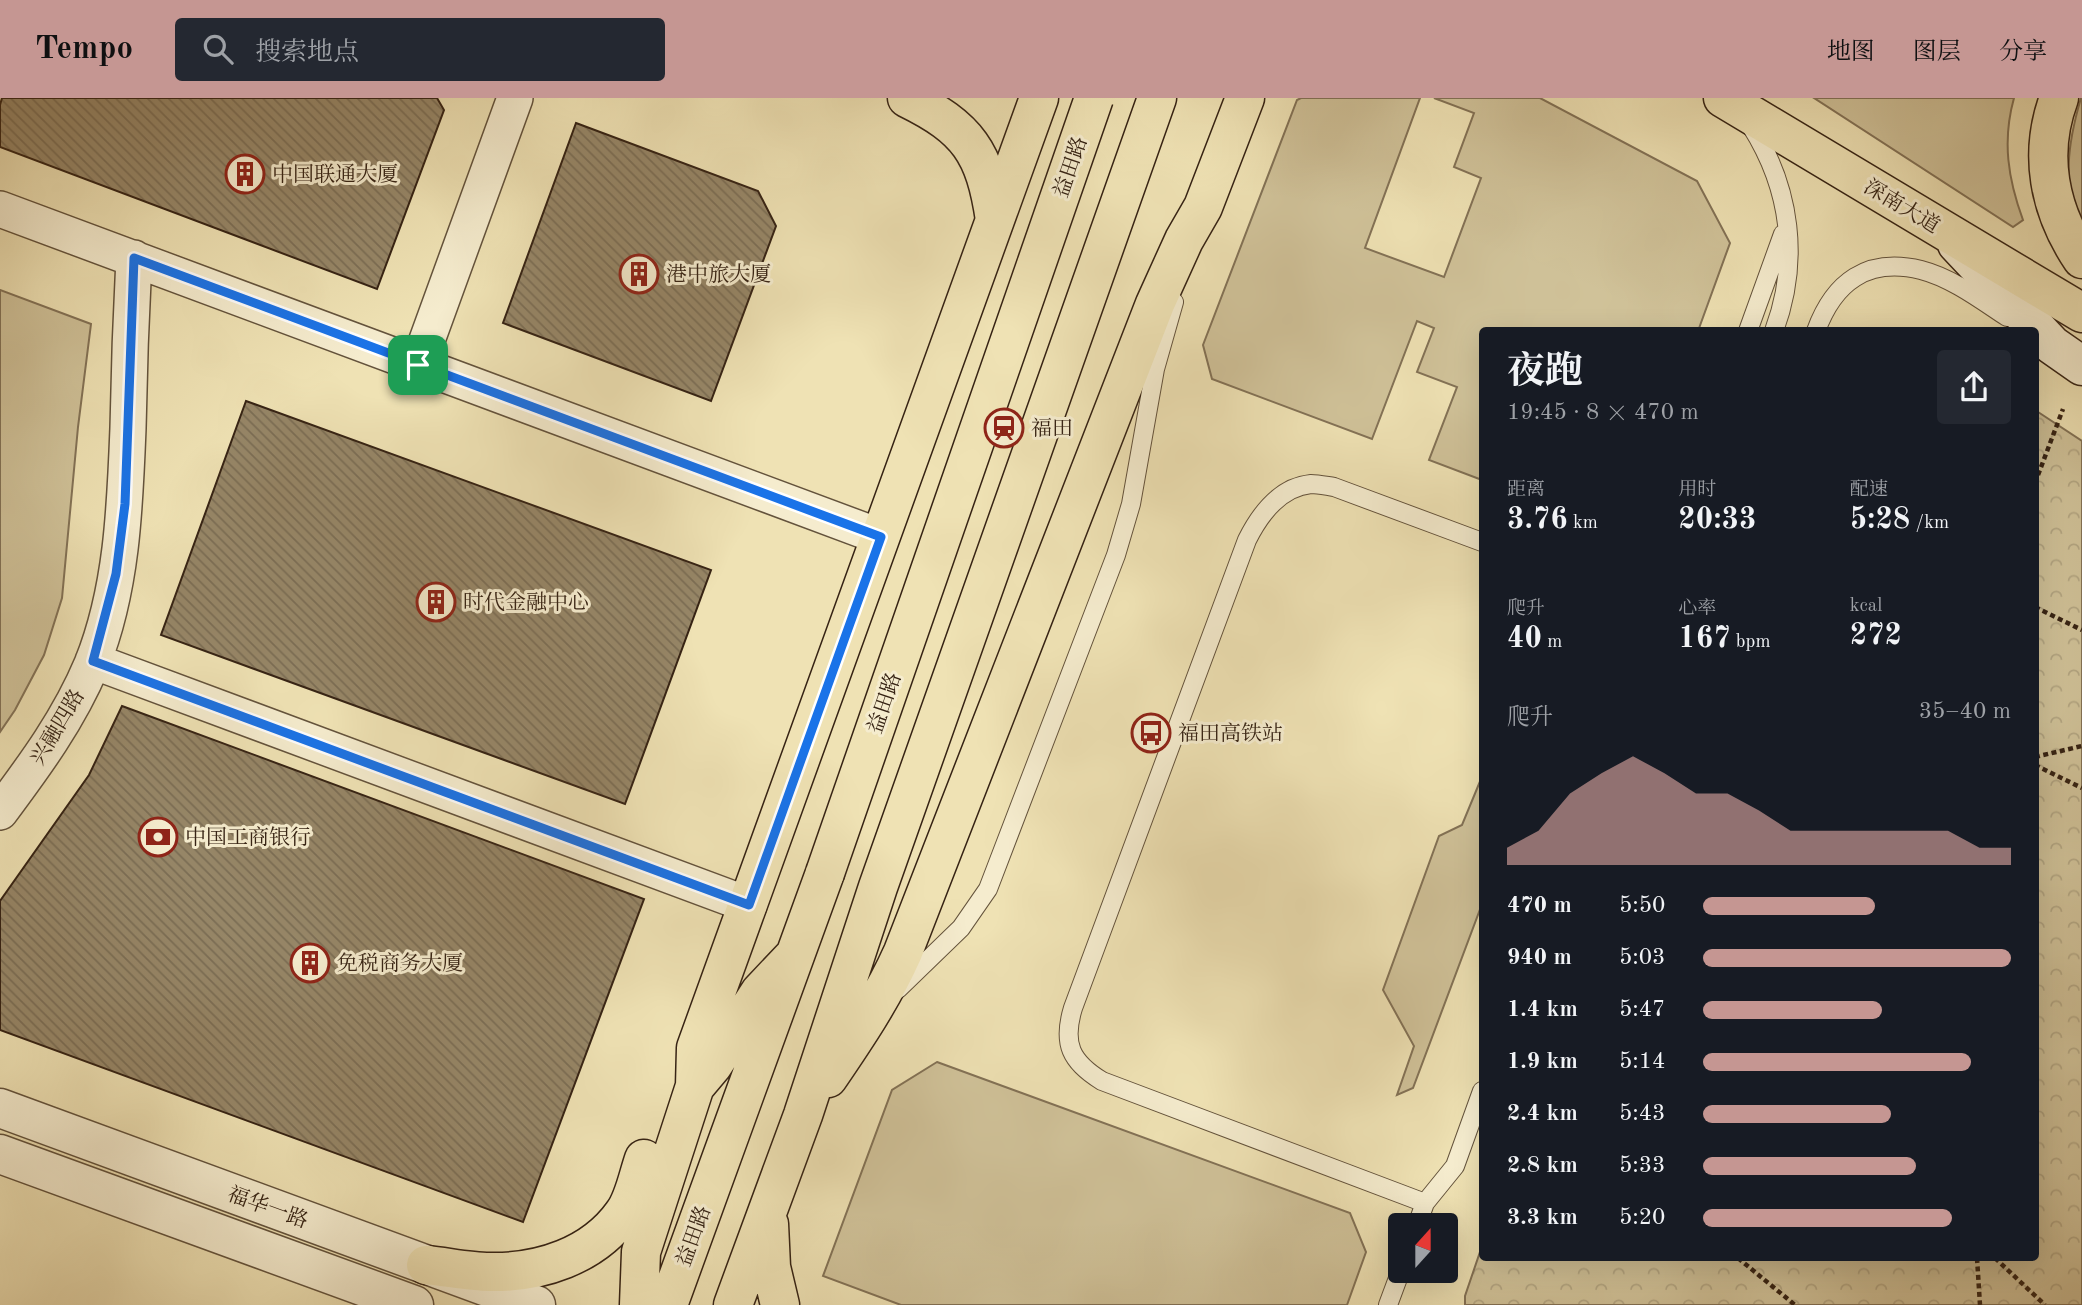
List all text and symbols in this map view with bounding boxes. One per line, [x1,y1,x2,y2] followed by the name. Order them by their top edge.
[175,18,665,81] search box
[199,30,237,68] icon: search
[35,33,133,66] text: Tempo
[255,40,359,66] text: 搜索地点
[1827,41,1875,65] text: 地图
[1913,41,1961,65] text: 图层
[1999,41,2047,65] text: 分享
[1049,134,1092,201] street label: 益田路
[224,153,266,195] building icon: 中国联通大厦
[272,163,398,186] place label: 中国联通大厦
[1860,175,1944,238] street label: 深南大道
[618,253,660,295] building icon: 港中旅大厦
[666,263,771,286] place label: 港中旅大厦
[388,335,448,395] pin
[399,346,437,384] icon: arrive
[1937,350,2011,424] button: share
[1507,354,1583,392] text: 夜跑
[1507,401,1699,424] text: 19:45 · 8 × 470 m
[983,407,1025,449] station icon: 福田
[1031,417,1073,440] place label: 福田
[1507,481,1545,500] text: 距离
[1678,481,1716,500] text: 用时
[1850,481,1888,500] text: 配速
[1507,505,1568,535] text: 3.76
[1678,505,1756,535] text: 20:33
[1850,505,1910,535] text: 5:28
[1568,514,1598,533] text: km
[1910,514,1949,533] text: /km
[415,581,457,623] building icon: 时代金融中心
[463,591,589,614] place label: 时代金融中心
[1850,597,1882,616] text: kcal
[1507,600,1545,619] text: 爬升
[1678,600,1716,619] text: 心率
[1850,621,1902,651] text: 272
[1507,624,1542,654] text: 40
[1678,624,1731,654] text: 167
[1542,633,1562,652] text: m
[1731,633,1771,652] text: bpm
[863,670,906,737] street label: 益田路
[26,685,89,769] street label: 兴融四路
[1919,700,2011,723] text: 35–40 m
[1507,706,1553,729] text: 爬升
[1130,712,1172,754] bus stop icon: 福田高铁站
[1178,722,1283,745] place label: 福田高铁站
[137,816,179,858] bank icon: 中国工商银行
[185,826,311,849] place label: 中国工商银行
[1507,894,1572,917] text: 470 m
[1619,894,1665,917] text: 5:50
[289,942,331,984] building icon: 免税商务大厦
[1507,946,1572,969] text: 940 m
[1619,946,1665,969] text: 5:03
[337,952,463,975] place label: 免税商务大厦
[1507,998,1578,1021] text: 1.4 km
[1619,998,1665,1021] text: 5:47
[1507,1050,1578,1073] text: 1.9 km
[1619,1050,1665,1073] text: 5:14
[1507,1102,1578,1125] text: 2.4 km
[1619,1102,1665,1125] text: 5:43
[1507,1154,1578,1177] text: 2.8 km
[1619,1154,1665,1177] text: 5:33
[224,1182,311,1233] street label: 福华一路
[672,1203,715,1270] street label: 益田路
[1507,1206,1578,1229] text: 3.3 km
[1619,1206,1665,1229] text: 5:20
[1388,1213,1458,1283] north arrow
[1388,1213,1458,1283] map controls

